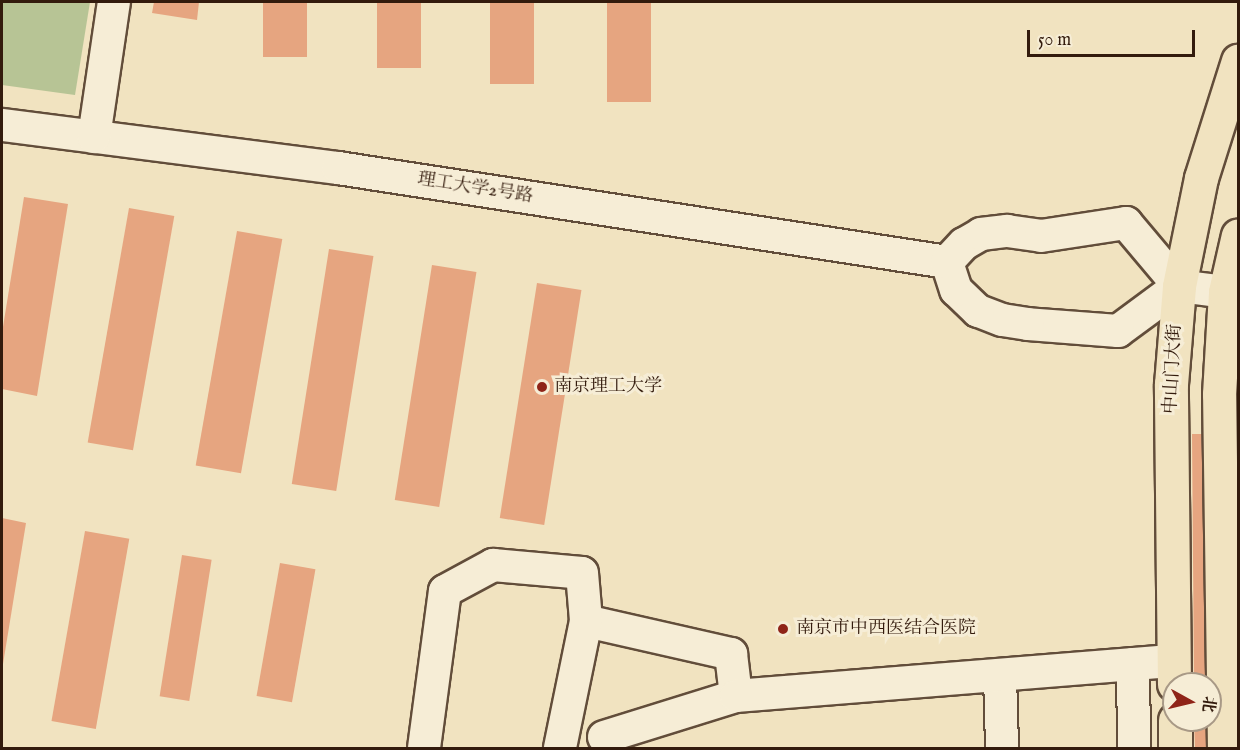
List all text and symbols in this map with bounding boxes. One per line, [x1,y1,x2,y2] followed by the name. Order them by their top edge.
[1030,18,1198,56] scale bar
[1038,29,1071,52] text: 50 m
[416,169,534,209] street label: 理工大学2号路
[1161,323,1187,415] street label: 中山门大街
[554,376,662,398] place label: 南京理工大学
[535,380,549,394] marker: 南京理工大学
[796,618,976,640] place label: 南京市中西医结合医院
[774,620,792,638] marker: 南京市中西医结合医院
[1162,672,1222,732] north arrow
[1197,695,1219,714] text: 北

